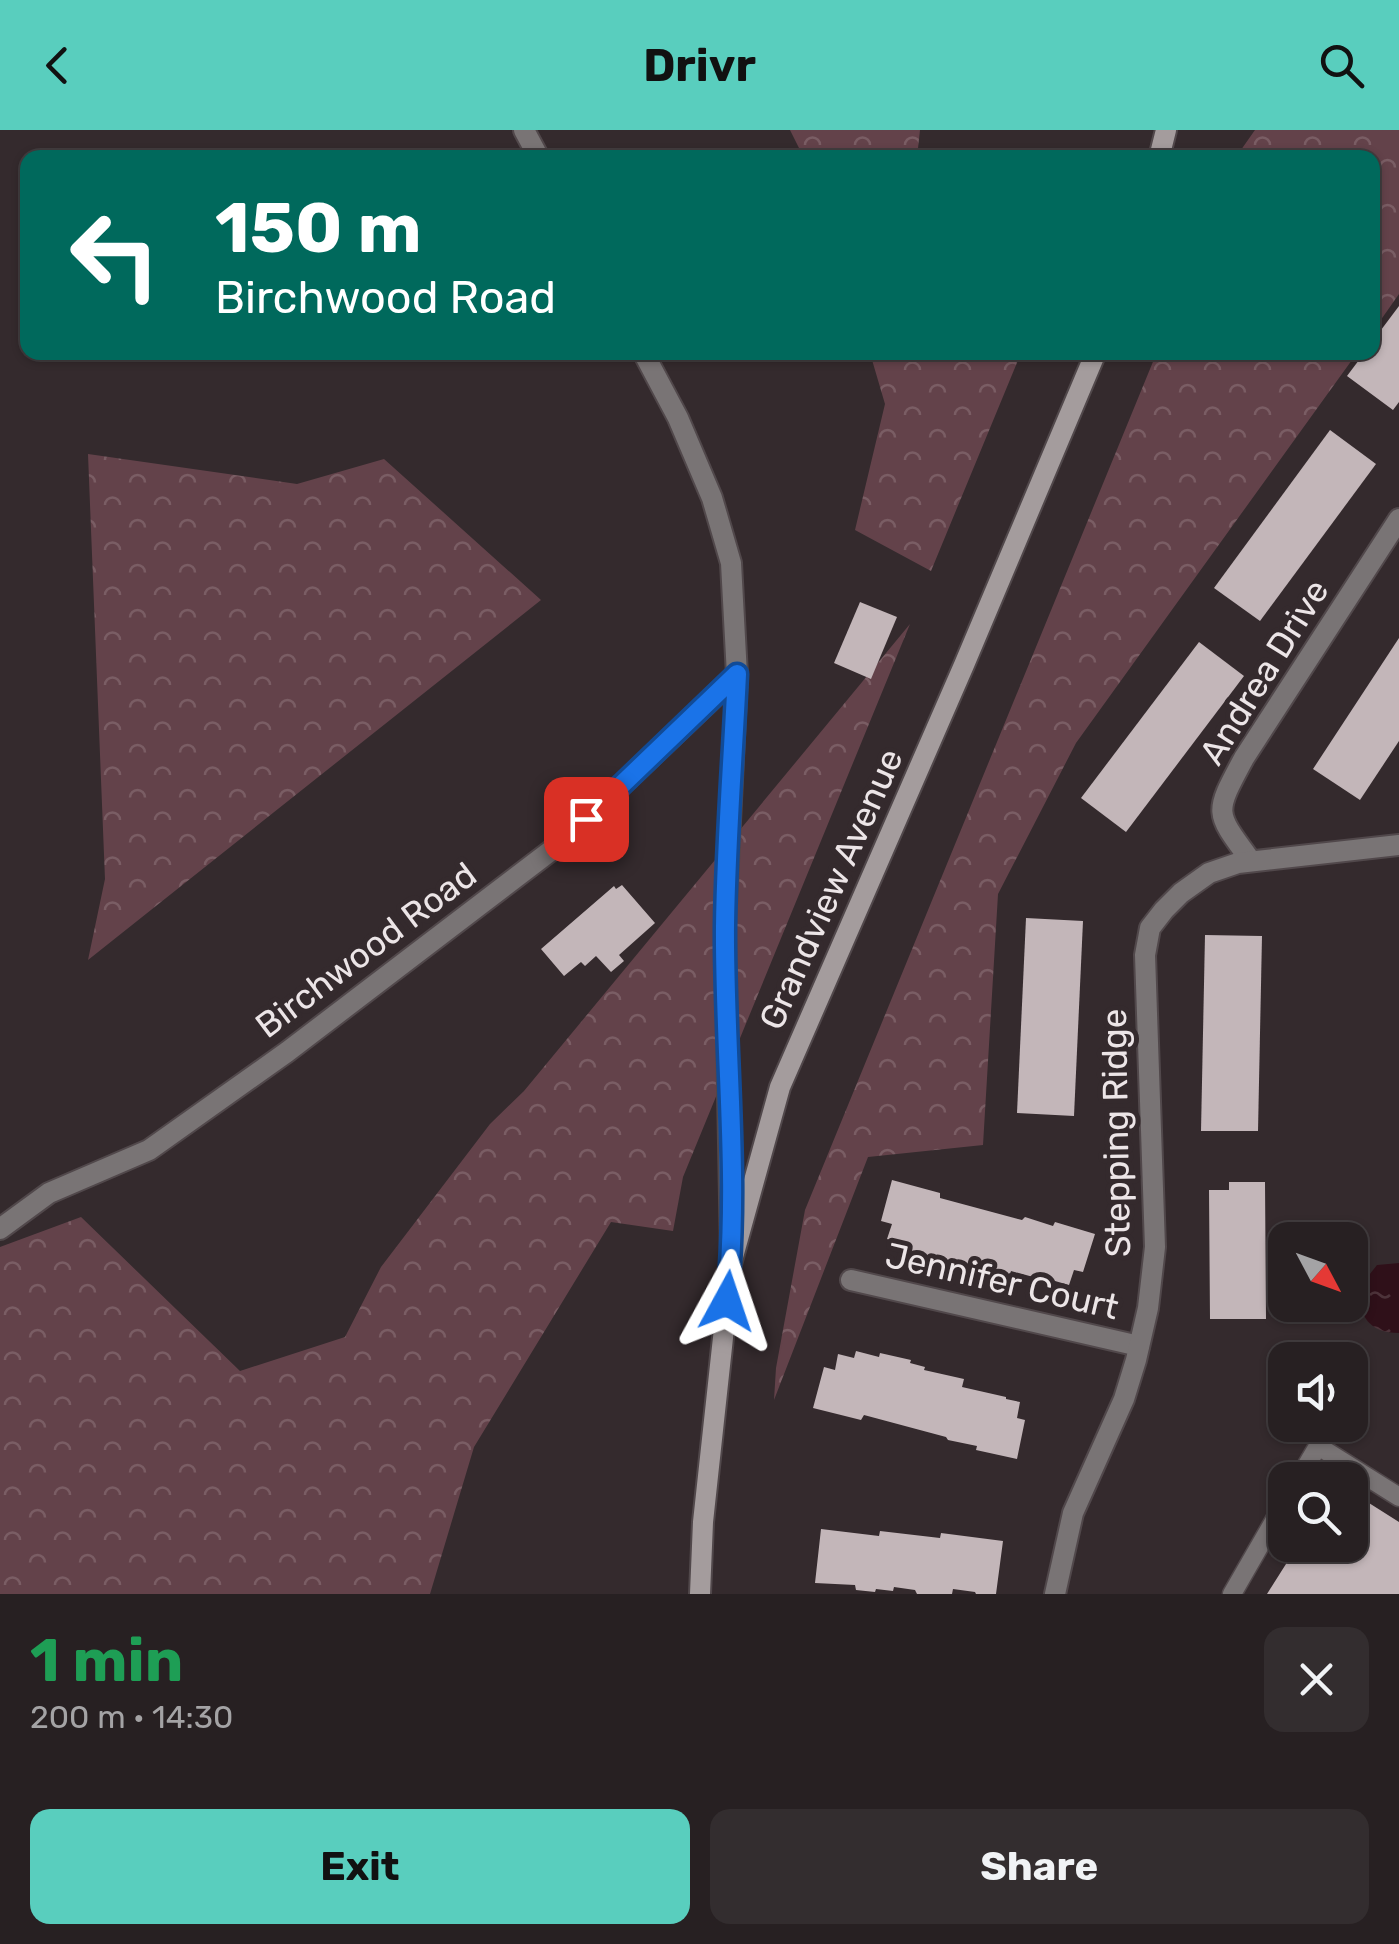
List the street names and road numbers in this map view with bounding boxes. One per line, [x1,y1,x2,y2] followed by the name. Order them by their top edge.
[1191,572,1337,772] street label: Andrea Drive
[750,742,912,1036] street label: Grandview Avenue
[247,853,485,1047] street label: Birchwood Road
[1093,1008,1139,1258] street label: Stepping Ridge
[881,1234,1123,1328] street label: Jennifer Court

